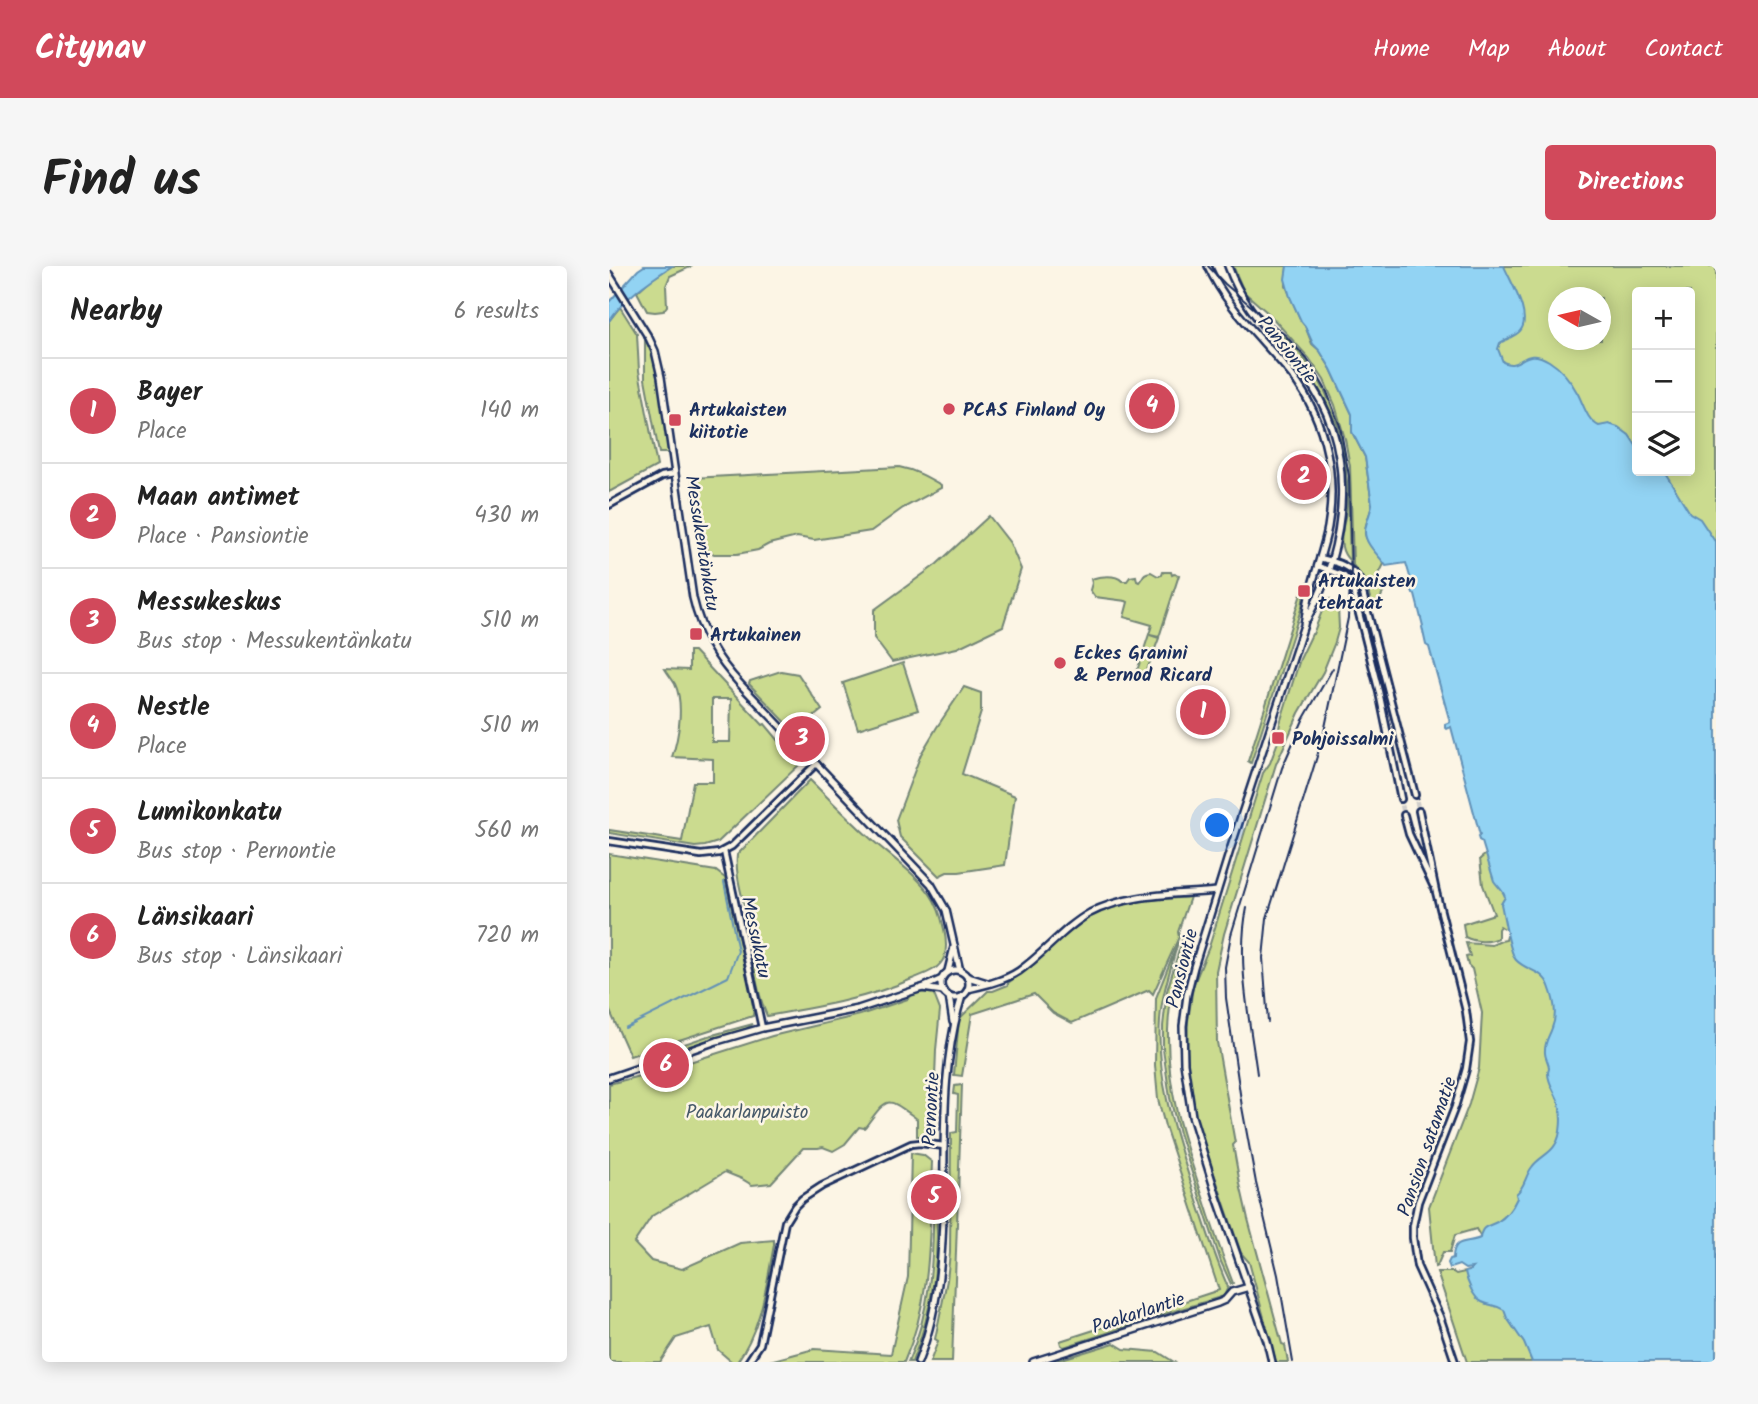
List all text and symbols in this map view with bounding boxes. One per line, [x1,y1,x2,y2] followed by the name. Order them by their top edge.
[35,23,145,76] text: Citynav
[1373,30,1430,69] text: Home
[1468,30,1510,69] text: Map
[1548,30,1606,69] text: About
[1644,30,1723,69] text: Contact
[42,143,200,221] text: Find us
[1545,145,1716,220] button: Directions
[1548,287,1611,350] north arrow
[1632,287,1695,476] map controls
[1632,287,1695,350] button: +
[70,288,162,336] text: Nearby
[454,294,539,330] text: 6 results
[1249,309,1324,392] street label: Pansiontie
[1632,350,1695,413] button: −
[137,372,202,414] text: Bayer
[1129,380,1175,432] pin: 4
[90,393,96,429] text: 1
[480,393,539,429] text: 140 m
[689,396,787,448] place label: Artukaisten kiitotie
[963,396,1105,426] place label: PCAS Finland Oy
[941,401,957,417] marker: PCAS Finland Oy
[667,412,683,428] marker: Artukaisten kiitotie
[1632,413,1695,476] button: layers
[137,414,187,450] text: Place
[1281,451,1327,503] pin: 2
[675,473,727,613] street label: Messukentänkatu
[137,477,299,519] text: Maan antimet
[86,498,100,534] text: 2
[474,498,539,534] text: 430 m
[137,519,309,555] text: Place · Pansiontie
[1318,567,1416,619] place label: Artukaisten tehtaat
[137,582,282,624] text: Messukeskus
[1296,583,1312,599] marker: Artukaisten tehtaat
[87,603,99,639] text: 3
[480,603,539,639] text: 510 m
[710,621,801,651] place label: Artukainen
[137,624,412,660] text: Bus stop · Messukentänkatu
[688,626,704,642] marker: Artukainen
[1074,639,1213,691] place label: Eckes Granini & Pernod Ricard
[1052,655,1068,671] marker: Eckes Granini & Pernod Ricard
[1180,686,1226,738] pin: 1
[137,687,210,729] text: Nestle
[87,708,99,744] text: 4
[480,708,539,744] text: 510 m
[779,713,825,765] pin: 3
[1292,725,1394,755] place label: Pohjoissalmi
[137,729,187,765] text: Place
[1270,730,1286,746] marker: Pohjoissalmi
[137,792,281,834] text: Lumikonkatu
[1200,808,1234,842] your location
[87,813,99,849] text: 5
[475,813,539,849] text: 560 m
[137,834,336,870] text: Bus stop · Pernontie
[732,894,778,981] street label: Messukatu
[137,897,253,939] text: Länsikaari
[87,918,99,954] text: 6
[476,918,539,954] text: 720 m
[1159,925,1207,1011] street label: Pansiontie
[137,939,342,975] text: Bus stop · Länsikaari
[643,1039,689,1091] pin: 6
[915,1071,949,1147] street label: Pernontie
[1390,1072,1466,1221] street label: Pansion satamatie
[686,1098,808,1128] park label: Paakarlanpuisto
[911,1171,957,1223] pin: 5
[1088,1285,1190,1343] street label: Paakarlantie

